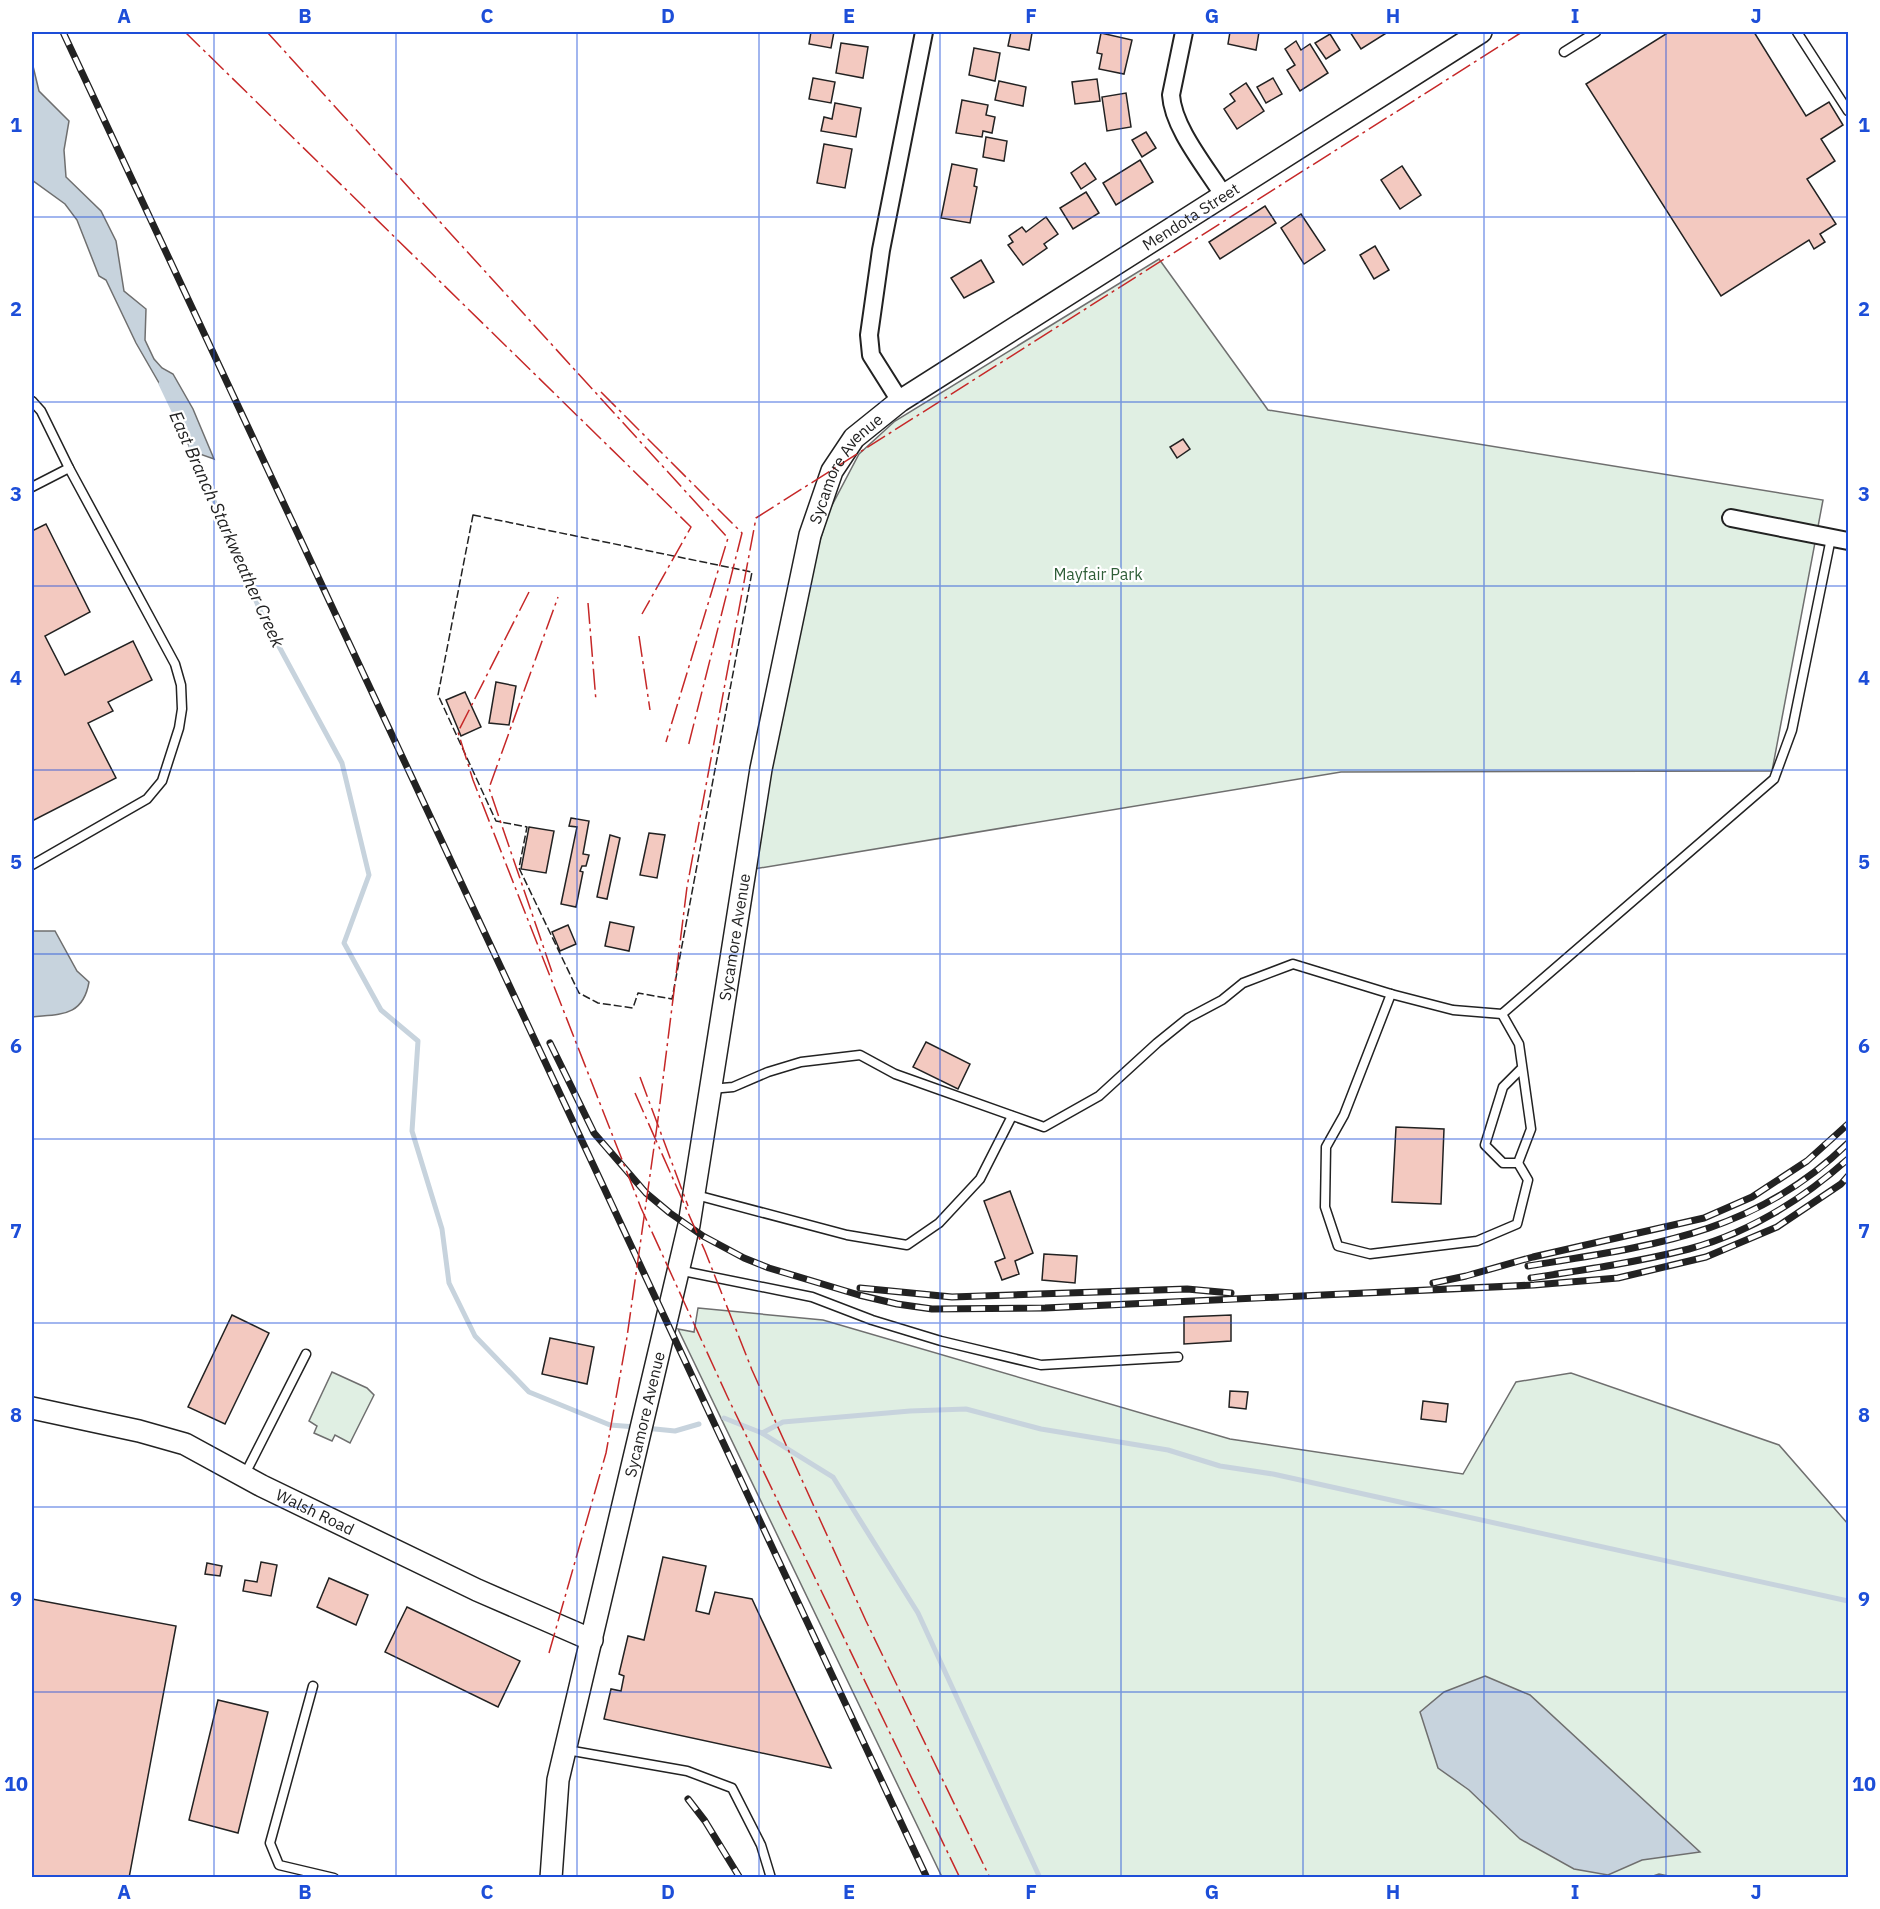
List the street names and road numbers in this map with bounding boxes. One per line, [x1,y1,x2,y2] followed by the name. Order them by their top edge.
[1139,178,1243,255] street label: Mendota Street
[805,409,887,526] street label: Sycamore Avenue
[715,872,754,1002] street label: Sycamore Avenue
[620,1349,669,1479] street label: Sycamore Avenue
[273,1484,358,1539] street label: Walsh Road

